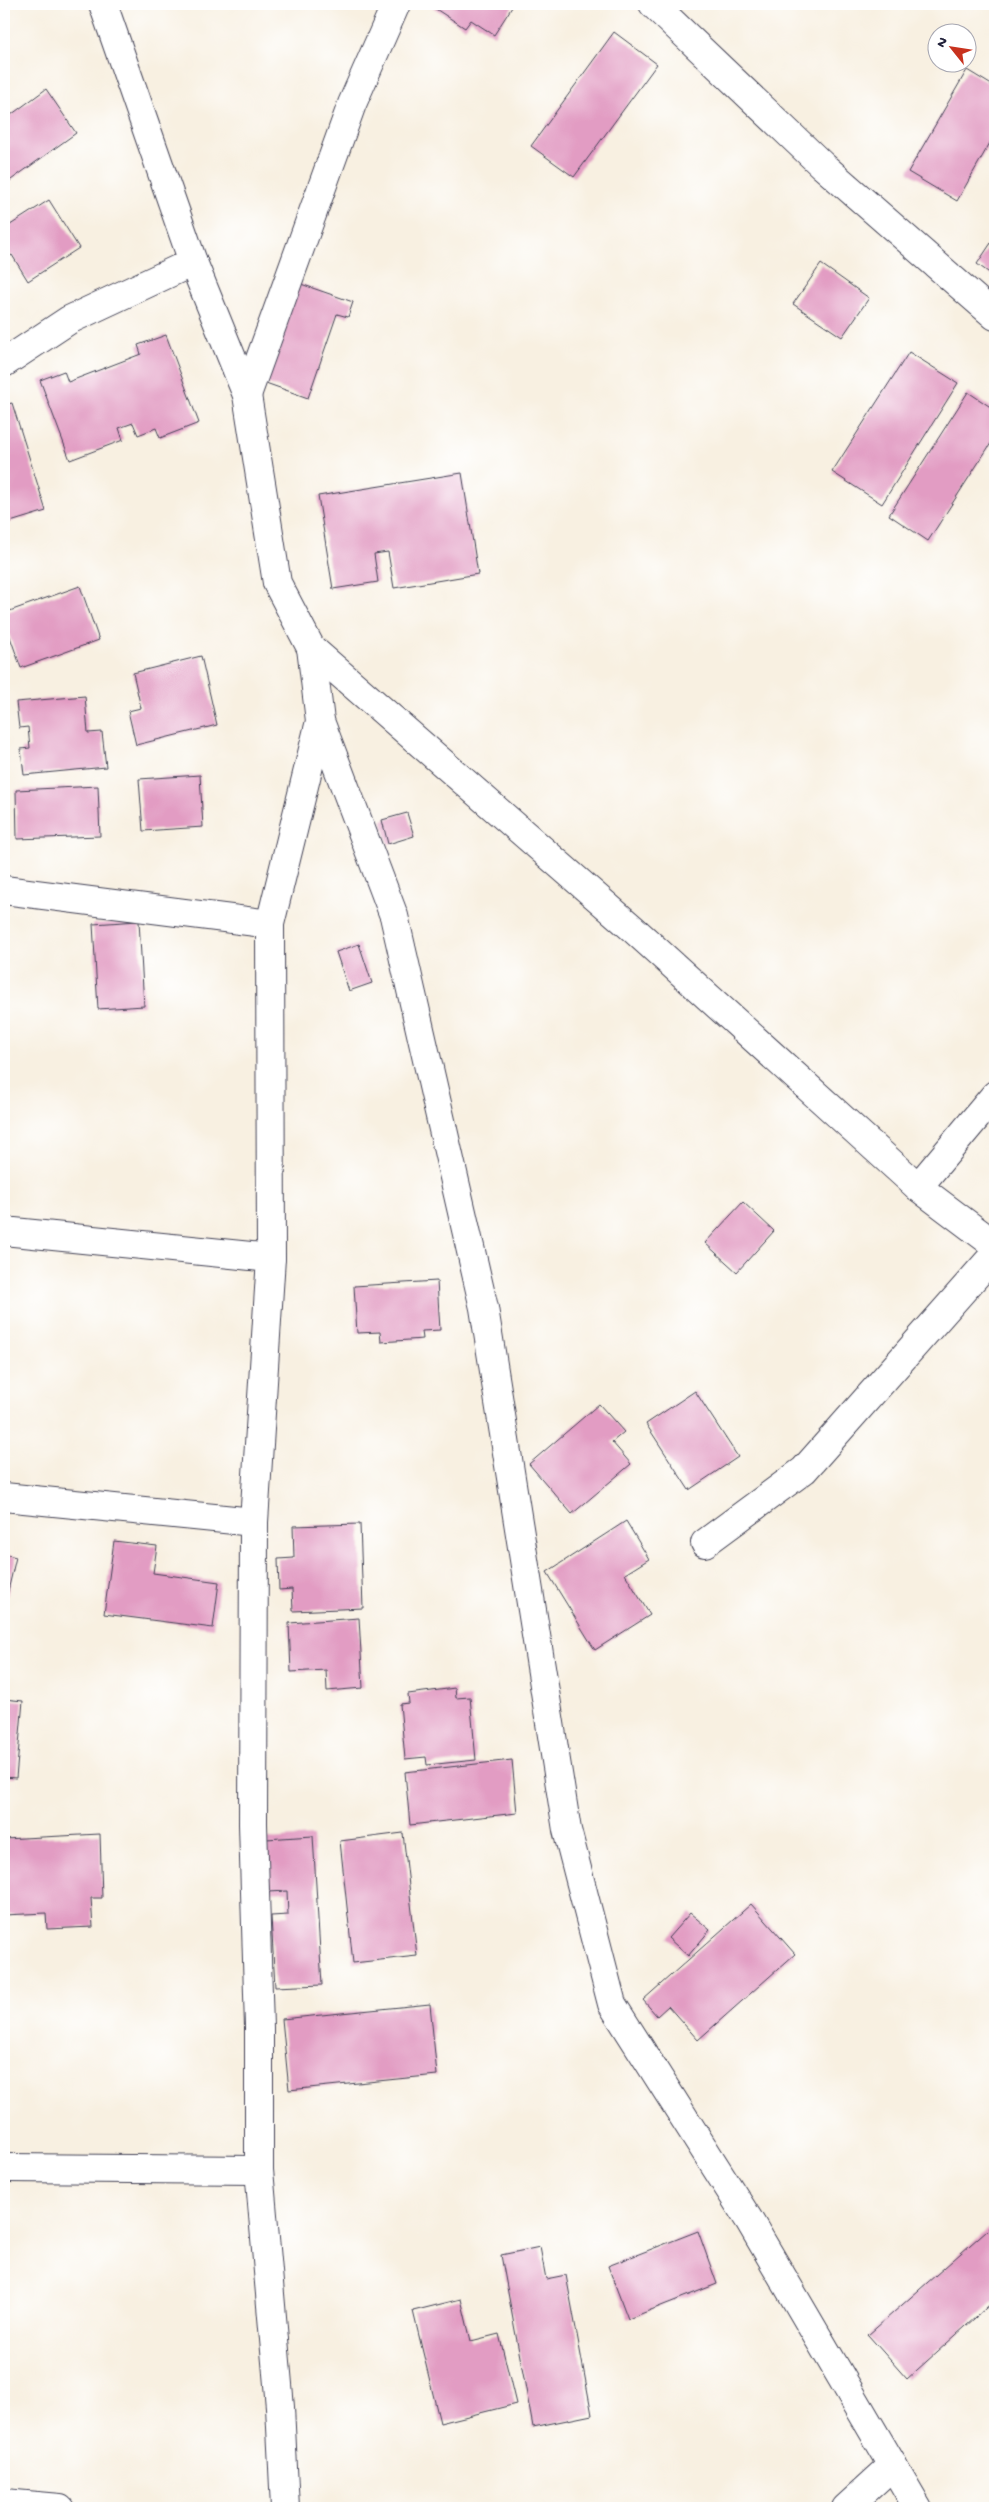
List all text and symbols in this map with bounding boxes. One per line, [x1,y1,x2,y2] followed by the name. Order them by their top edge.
[926,22,976,72] north arrow
[933,35,953,51] text: N

